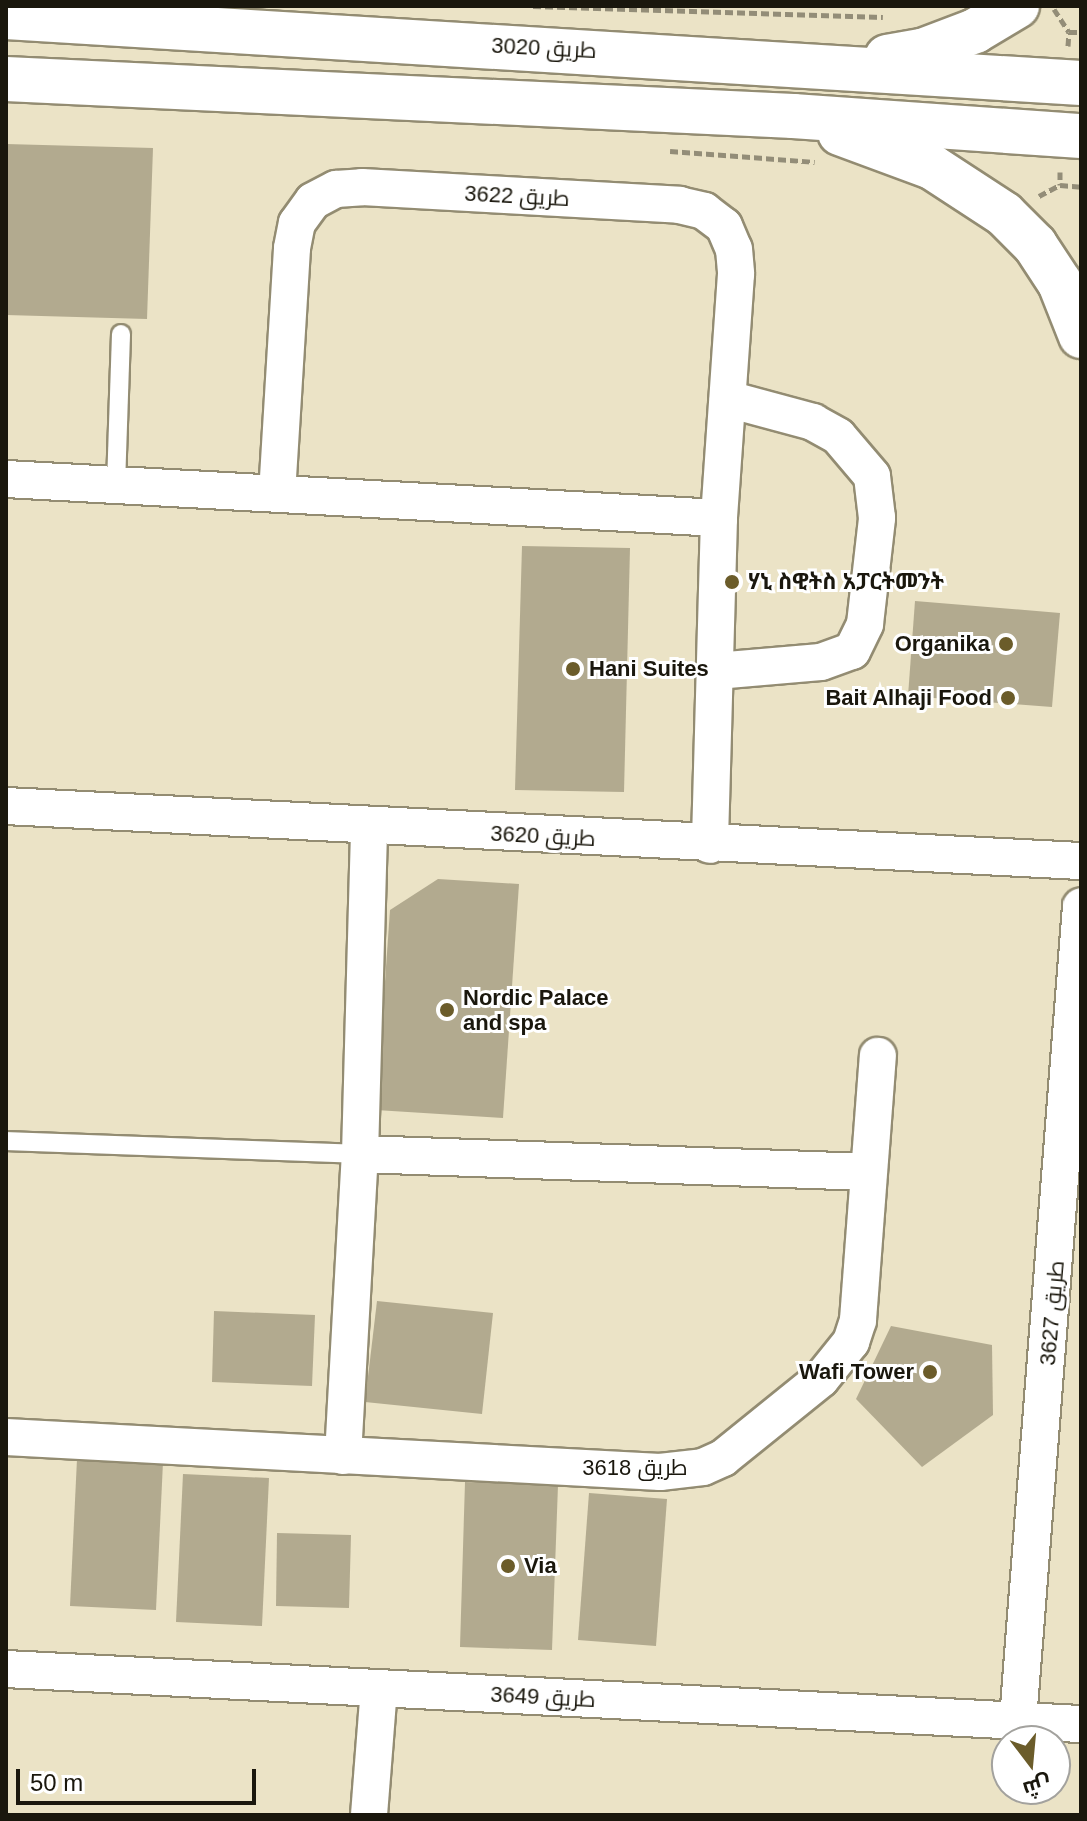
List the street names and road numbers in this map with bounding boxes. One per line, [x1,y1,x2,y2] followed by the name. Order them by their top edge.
[491,32,597,64] street label: طريق 3020
[464,180,570,212] street label: طريق 3622
[490,820,596,852] street label: طريق 3620
[1034,1259,1070,1367] street label: طريق 3627
[582,1455,688,1481] street label: طريق 3618
[490,1681,596,1713] street label: طريق 3649

